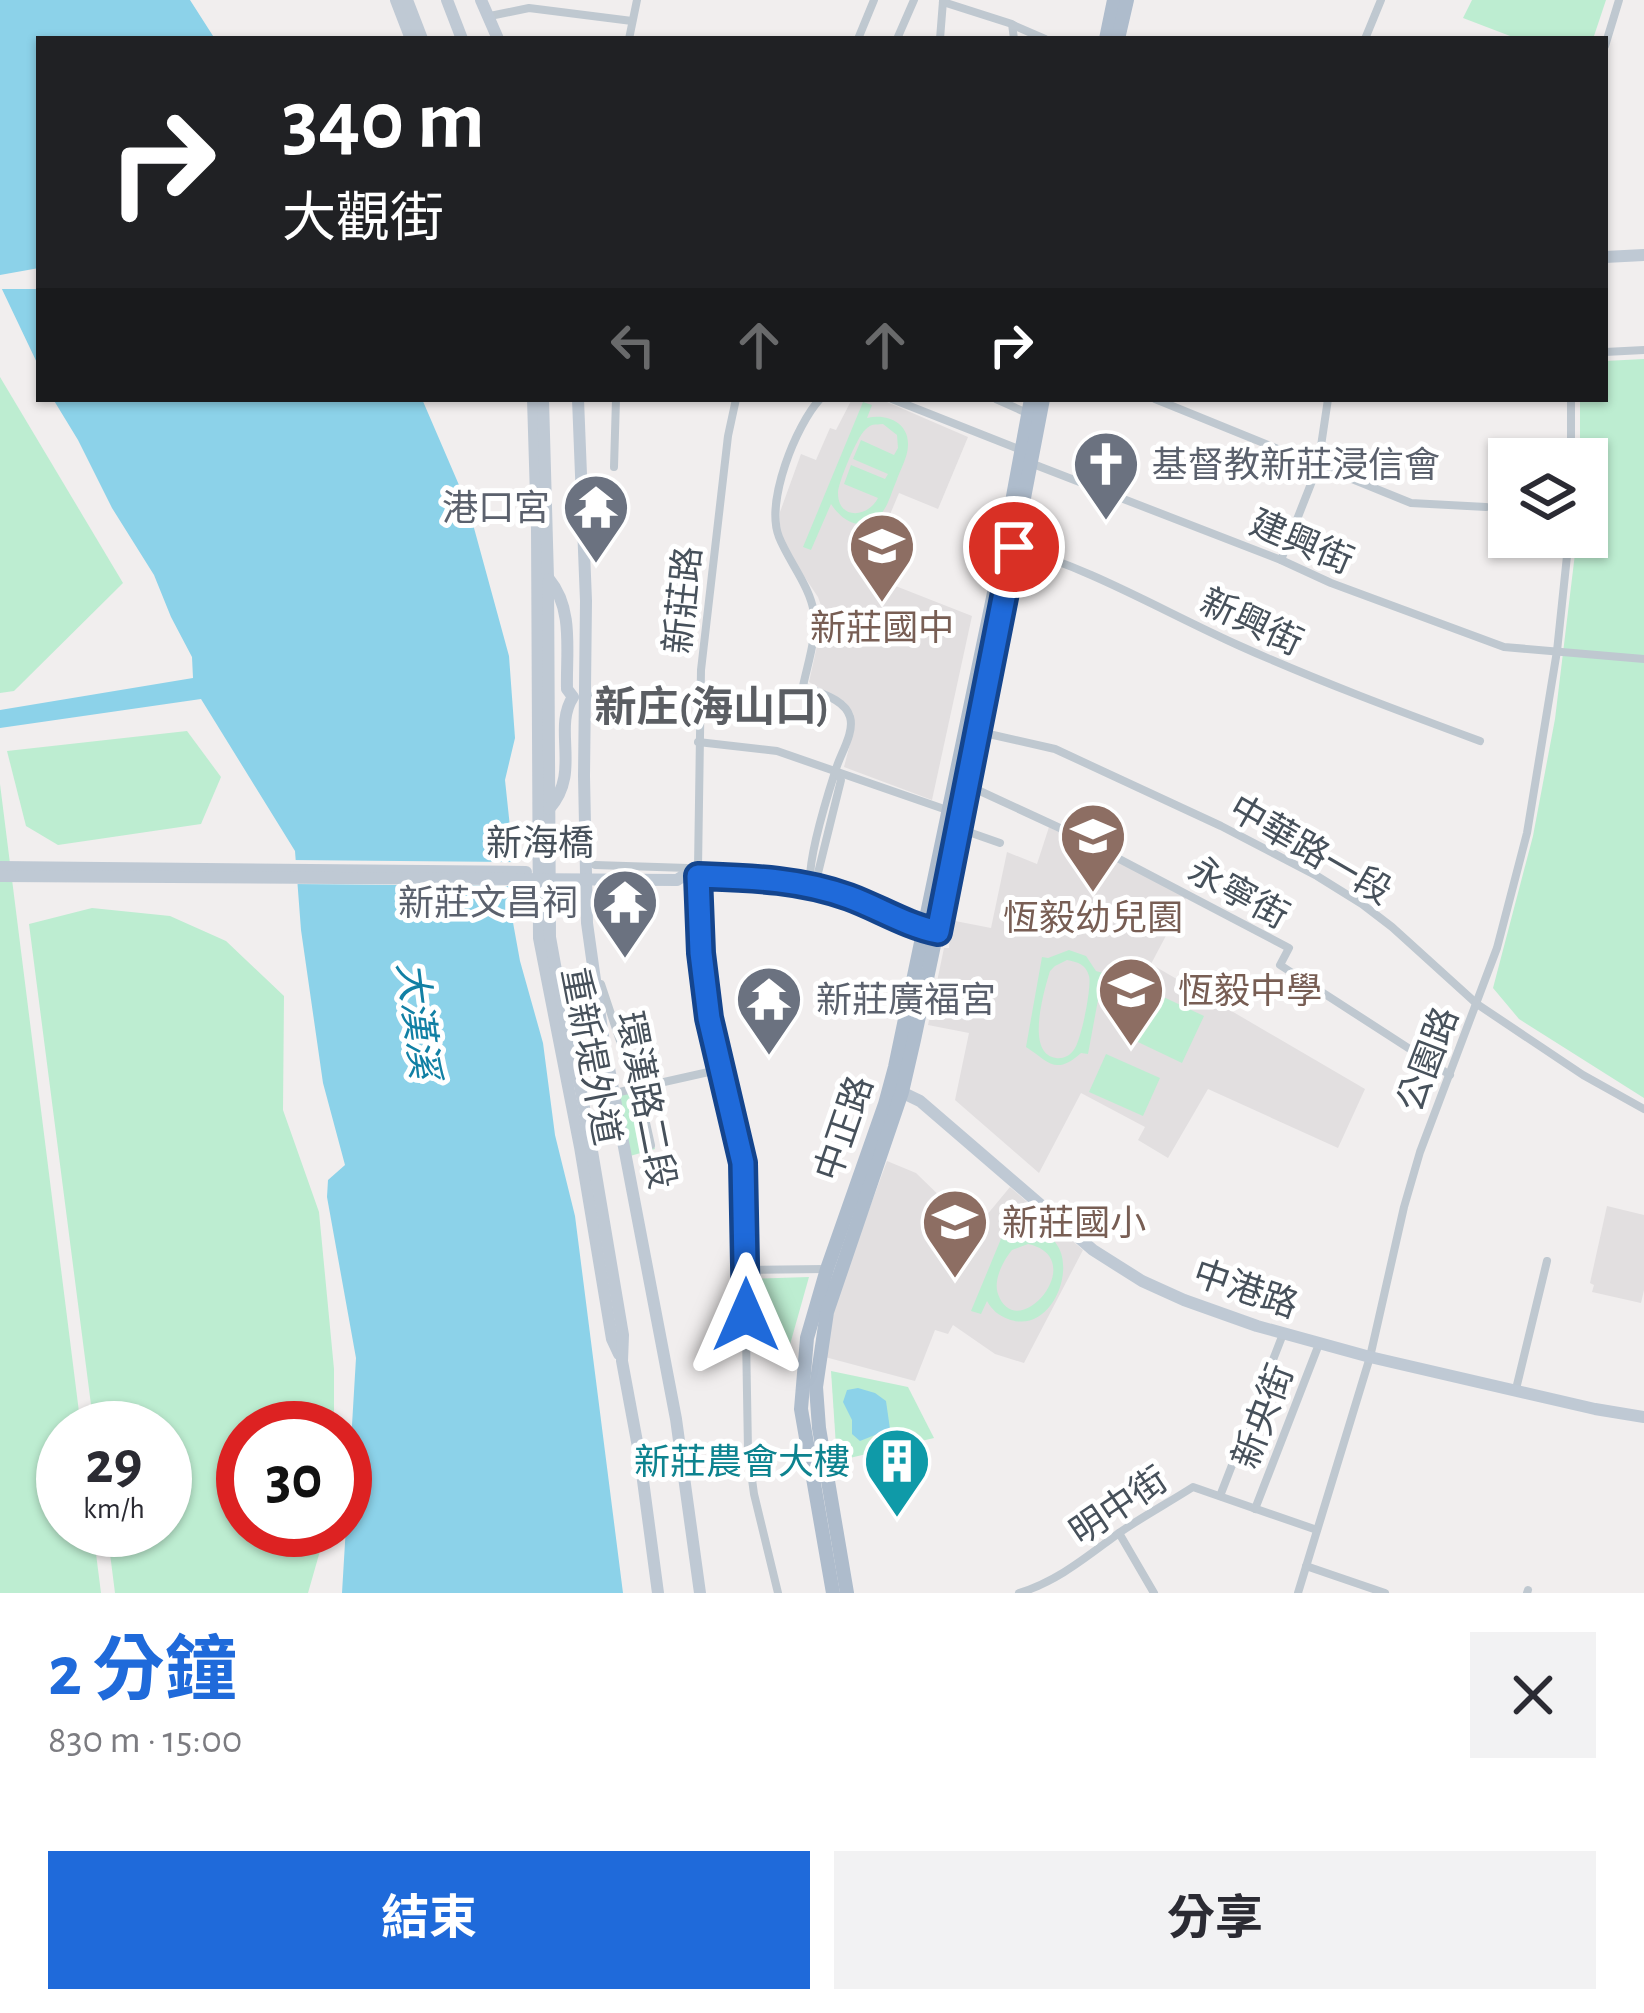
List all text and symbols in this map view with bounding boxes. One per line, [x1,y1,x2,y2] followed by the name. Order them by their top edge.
[282,80,485,164] text: 340 m
[84,84,240,240] icon: right
[282,193,444,247] text: 大觀街
[600,312,666,378] icon: left
[726,312,792,378] icon: ahead
[852,312,918,378] icon: ahead
[978,312,1044,378] icon: right
[1071,429,1141,523] church icon: 基督教新莊浸信會
[1488,438,1608,558] map controls
[1488,438,1608,558] button: layers
[1152,446,1440,484] place label: 基督教新莊浸信會
[561,472,631,566] temple icon: 港口宮
[442,489,550,527] place label: 港口宮
[963,496,1065,598] pin
[1244,503,1359,581] street label: 建興街
[847,511,917,605] school or university icon: 新莊國中
[981,514,1047,580] icon: arrive
[658,544,708,656] street label: 新莊路
[1195,582,1309,662] street label: 新興街
[810,609,954,647] place label: 新莊國中
[595,685,830,729] district label: 新庄(海山口)
[1223,788,1398,911] street label: 中華路一段
[1058,801,1128,895] school or university icon: 恆毅幼兒園
[486,824,594,862] street label: 新海橋
[1182,850,1295,936] street label: 永寧街
[590,867,660,961] temple icon: 新莊文昌祠
[398,884,578,922] place label: 新莊文昌祠
[1003,899,1183,937] place label: 恆毅幼兒園
[1096,955,1166,1049] school or university icon: 恆毅中學
[390,960,446,1086] water label: 大漢溪
[555,964,627,1148] street label: 重新堤外道
[734,964,804,1058] temple icon: 新莊廣福宮
[1178,972,1322,1010] place label: 恆毅中學
[816,981,996,1019] place label: 新莊廣福宮
[1391,1002,1465,1117] street label: 公園路
[610,1008,682,1192] street label: 環漢路二段
[808,1071,879,1186] street label: 中正路
[920,1187,990,1281] school or university icon: 新莊國小
[1002,1204,1146,1242] place label: 新莊國小
[683,1252,809,1378] position arrow
[1188,1253,1303,1324] street label: 中港路
[1226,1359,1300,1474] street label: 新央街
[216,1401,372,1557] speed limit sign: 30
[862,1426,932,1520] building icon: 新莊農會大樓
[85,1434,143,1494] text: 29
[634,1443,850,1481] place label: 新莊農會大樓
[1063,1460,1174,1552] street label: 明中街
[83,1494,145,1524] text: km/h
[1470,1632,1596,1758] button: close
[48,1636,237,1708] text: 2 分鐘
[48,1721,242,1760] text: 830 m · 15:00
[48,1851,810,1989] button: 結束
[834,1851,1596,1989] button: 分享

